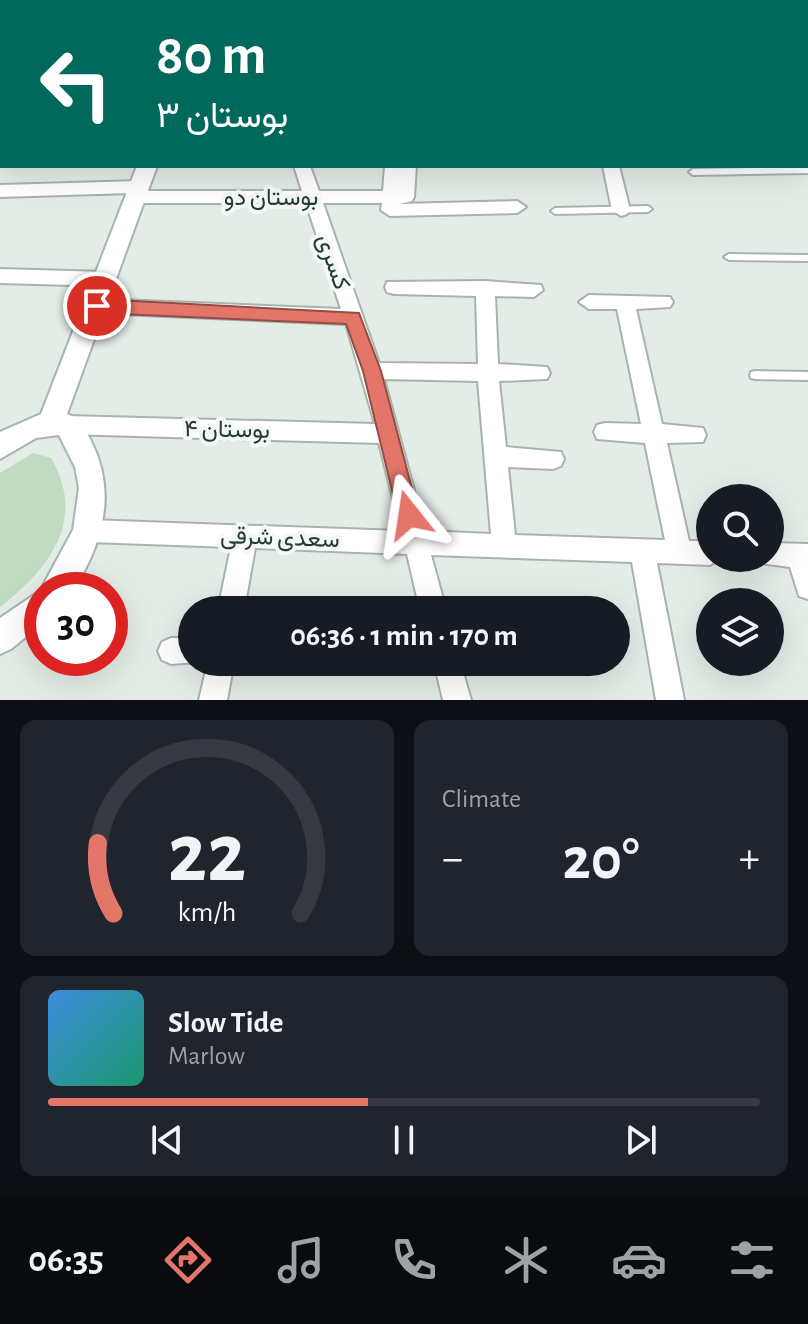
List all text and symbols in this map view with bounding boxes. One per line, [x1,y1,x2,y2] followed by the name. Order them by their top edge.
[156,28,266,84] text: 80 m
[24,32,128,136] icon: left
[156,98,288,134] text: بوستان ۳
[224,186,318,212] street label: بوستان دو
[310,231,354,294] street label: کسری
[63,272,131,340] pin
[75,284,119,328] icon: arrive
[184,417,270,445] street label: بوستان ۴
[367,473,451,557] position arrow
[696,484,784,676] map controls
[696,484,784,572] button: search
[220,524,340,554] street label: سعدی شرقی
[24,572,128,676] speed limit sign: 30
[696,588,784,676] button: layers
[290,621,518,651] text: 06:36 · 1 min · 170 m
[442,786,521,812] text: Climate
[168,813,246,897] text: 22
[562,830,640,890] text: 20°
[442,837,463,881] text: −
[739,837,760,881] text: +
[178,898,236,927] text: km/h
[168,1008,283,1038] text: Slow Tide
[168,1043,245,1069] text: Marlow
[145,1118,189,1162] icon: previous
[382,1118,426,1162] icon: pause
[619,1118,663,1162] icon: next
[160,1232,216,1288] icon: directions
[273,1232,329,1288] icon: music
[386,1232,442,1288] icon: phone
[498,1232,554,1288] icon: climate
[611,1232,667,1288] icon: car
[724,1232,780,1288] icon: filters
[28,1242,104,1278] text: 06:35

